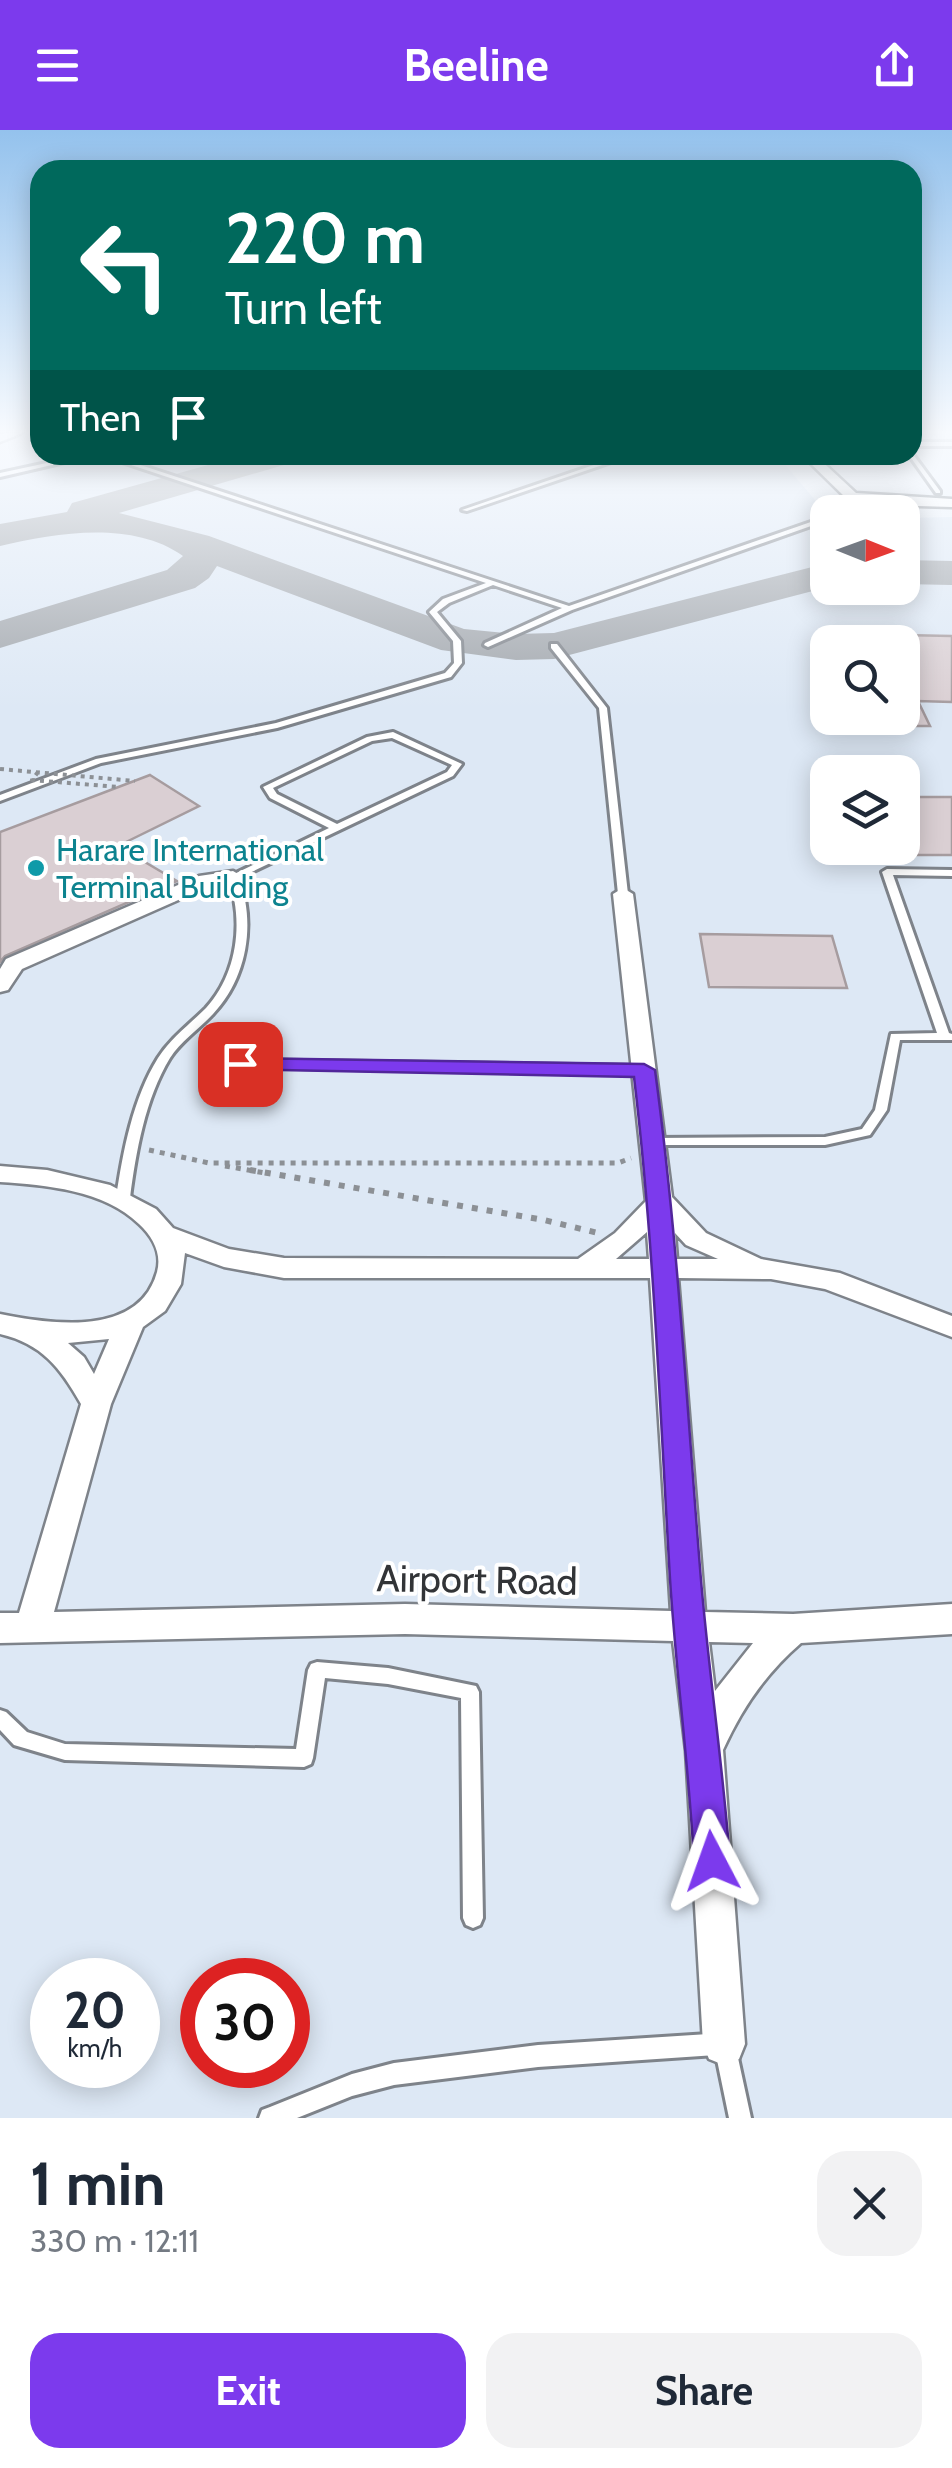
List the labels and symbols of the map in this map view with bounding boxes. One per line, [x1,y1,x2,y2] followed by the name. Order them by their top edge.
[810,495,920,605] north arrow
[56,830,324,906] place label: Harare International Terminal Building
[25,857,47,879] marker: Harare International Terminal Building
[198,1022,283,1107] pin
[376,1554,578,1605] street label: Airport Road
[660,1809,764,1913] position arrow
[180,1958,310,2088] speed limit sign: 30

